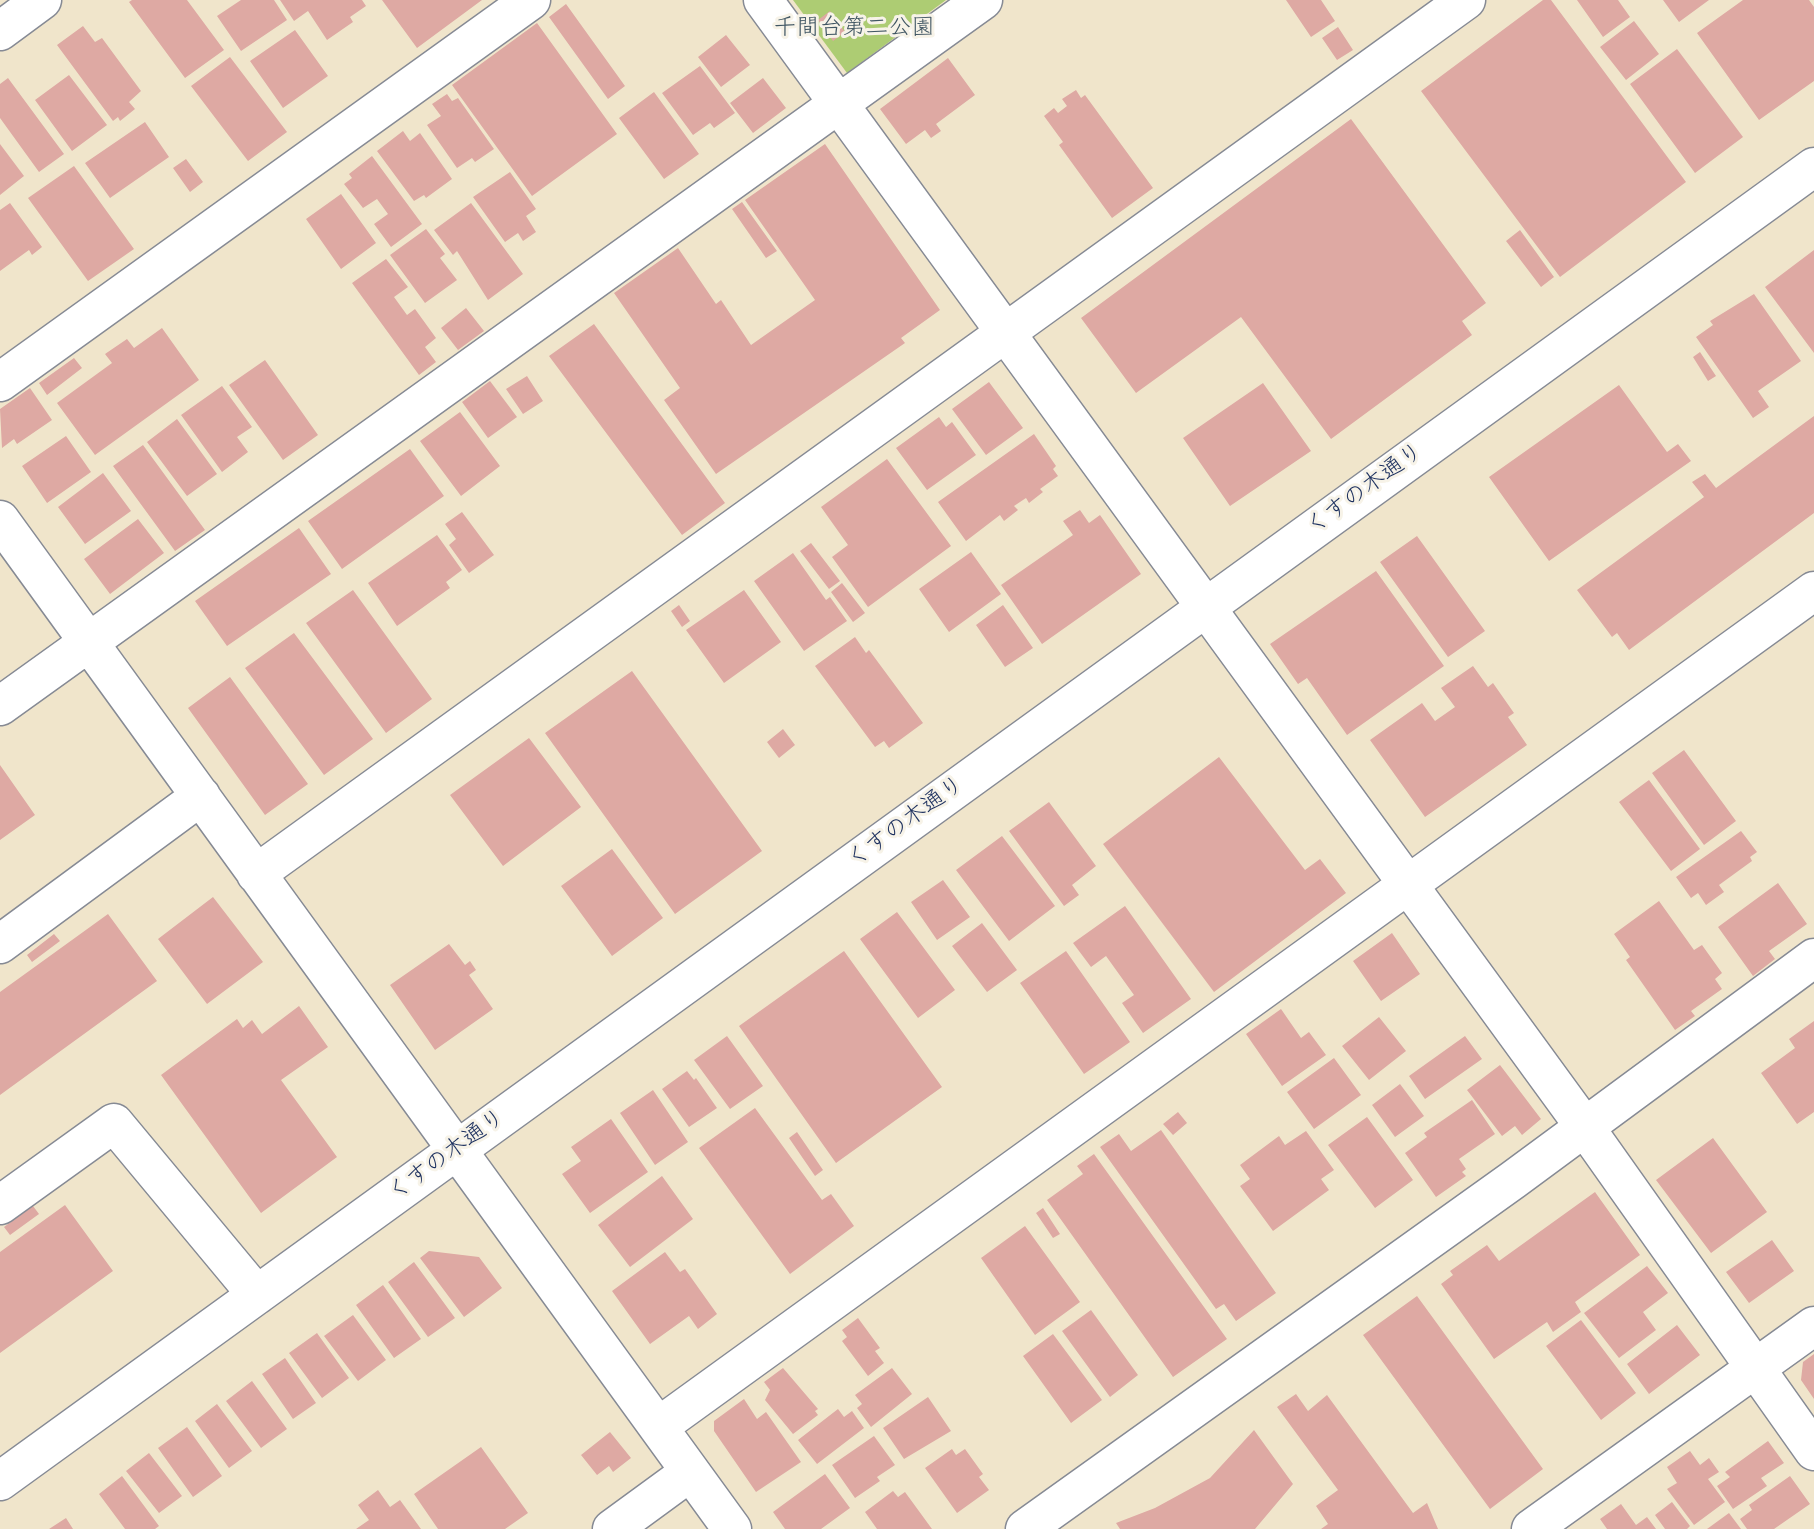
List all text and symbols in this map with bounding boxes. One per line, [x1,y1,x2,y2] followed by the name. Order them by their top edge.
[774,16,934,44] park label: 千間台第二公園
[1302,439,1430,543] street label: くすの木通り
[843,772,971,876] street label: くすの木通り
[384,1105,512,1209] street label: くすの木通り

